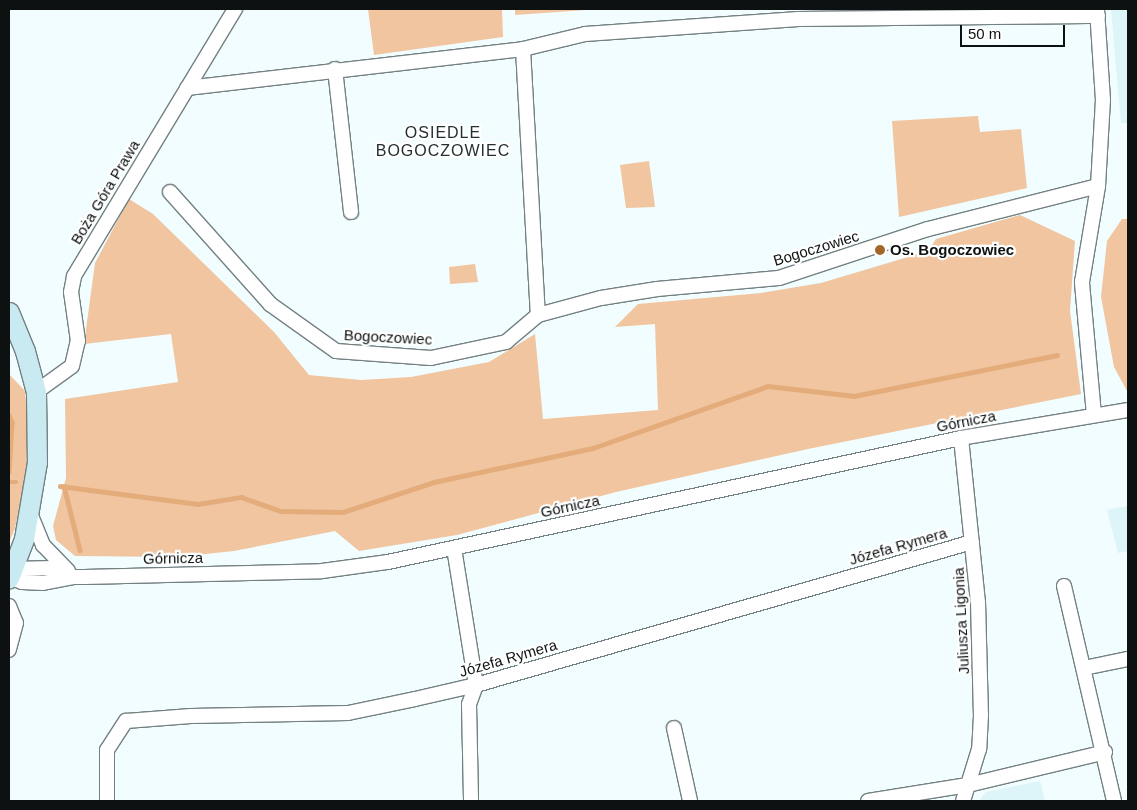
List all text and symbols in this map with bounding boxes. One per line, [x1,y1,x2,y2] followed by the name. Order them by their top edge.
[962,15,1067,47] scale bar
[968,25,1001,42] text: 50 m
[374,123,512,161] district label: OSIEDLE BOGOCZOWIEC
[67,137,143,247] street label: Boża Góra Prawa
[771,226,861,270] street label: Bogoczowiec
[890,241,1014,259] place label: Os. Bogoczowiec
[874,244,886,256] marker: Os. Bogoczowiec
[343,326,433,348] street label: Bogoczowiec
[935,406,997,436] street label: Górnicza
[539,491,601,521] street label: Górnicza
[847,523,949,569] street label: Józefa Rymera
[143,548,203,568] street label: Górnicza
[949,567,973,675] street label: Juliusza Ligonia
[457,635,559,681] street label: Józefa Rymera

